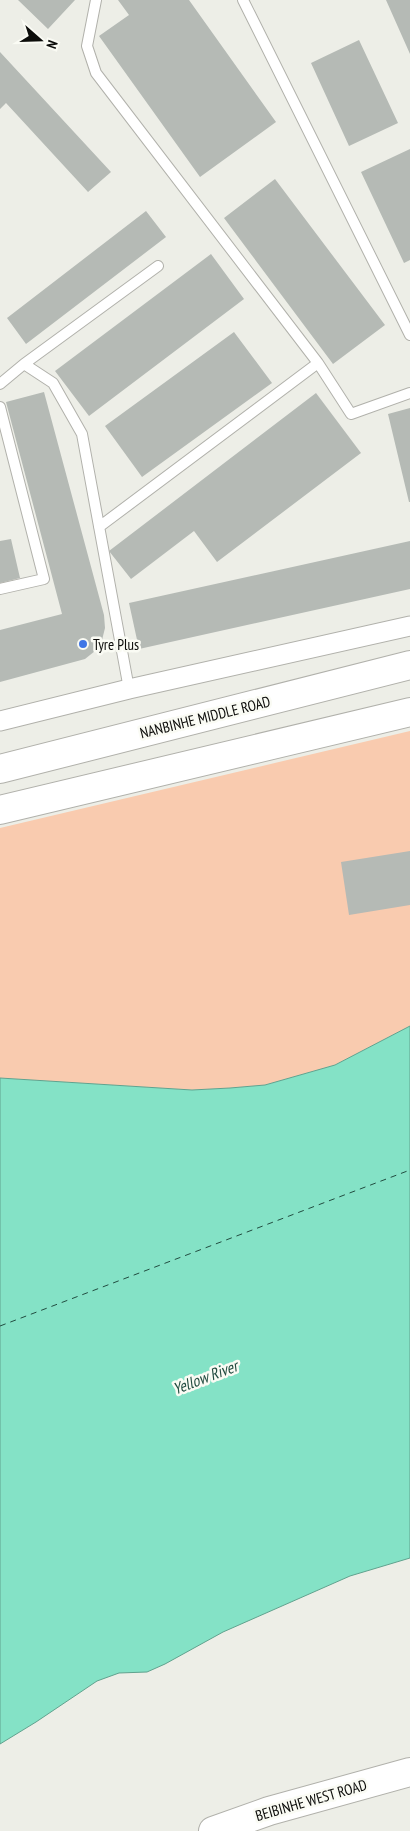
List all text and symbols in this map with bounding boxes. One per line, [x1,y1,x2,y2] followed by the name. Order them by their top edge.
[15,15,65,65] north arrow
[42,38,62,51] text: N
[93,635,139,654] place label: Tyre Plus
[77,638,89,650] marker: Tyre Plus
[138,692,272,742] street label: NANBINHE MIDDLE ROAD
[170,1355,243,1398] water label: Yellow River
[253,1775,369,1825] street label: BEIBINHE WEST ROAD

